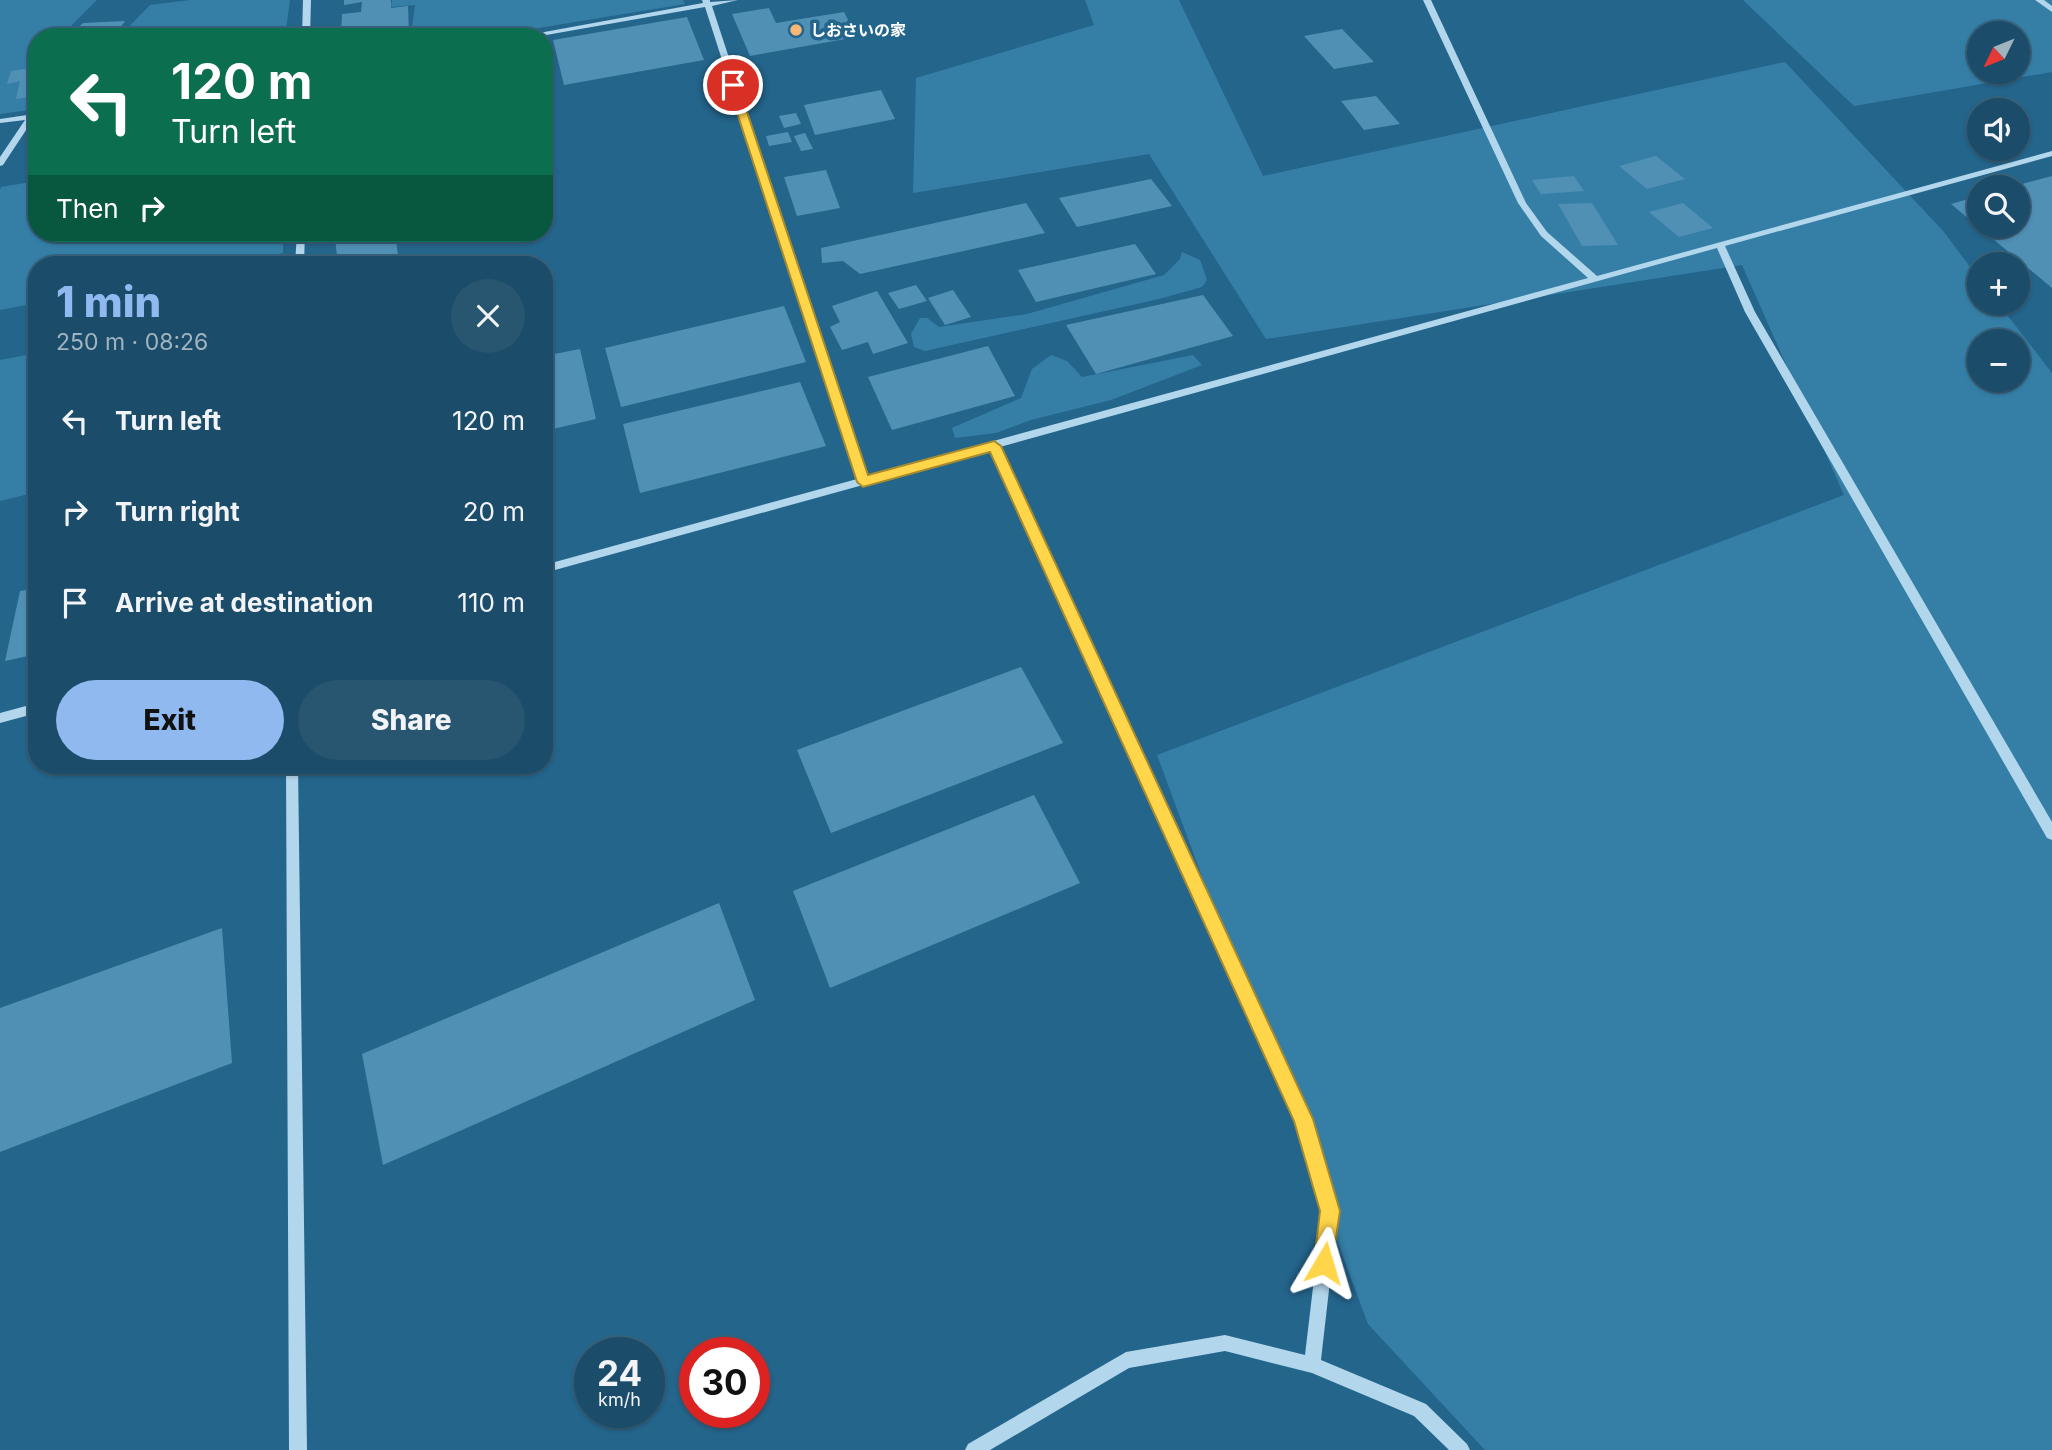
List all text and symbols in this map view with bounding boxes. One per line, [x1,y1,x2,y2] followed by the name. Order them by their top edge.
[810,20,906,40] place label: しおさいの家
[1967,21,2030,84] north arrow
[1967,21,2030,392] map controls
[788,22,804,38] marker: しおさいの家
[171,52,312,111] text: 120 m
[703,55,763,115] pin
[56,56,147,147] icon: left
[714,66,752,104] icon: arrive
[1967,98,2030,161] button: sound
[171,112,296,151] text: Turn left
[1967,175,2030,238] button: search
[133,189,171,227] icon: right
[56,193,119,224] text: Then
[1967,252,2030,315] button: +
[56,276,161,327] text: 1 min
[451,279,525,353] button: close
[56,328,208,356] text: 250 m · 08:26
[1967,329,2030,392] button: −
[56,402,94,440] icon: left
[115,405,221,436] text: Turn left
[452,405,525,436] text: 120 m
[56,493,94,531] icon: right
[115,496,240,527] text: Turn right
[463,496,525,527] text: 20 m
[56,584,94,622] icon: arrive
[115,587,374,618] text: Arrive at destination
[457,587,525,618] text: 110 m
[56,680,284,760] button: Exit
[298,680,525,760] button: Share
[1287,1226,1361,1300] position arrow
[679,1337,770,1428] speed limit sign: 30
[597,1352,642,1394] text: 24
[598,1389,641,1410] text: km/h

